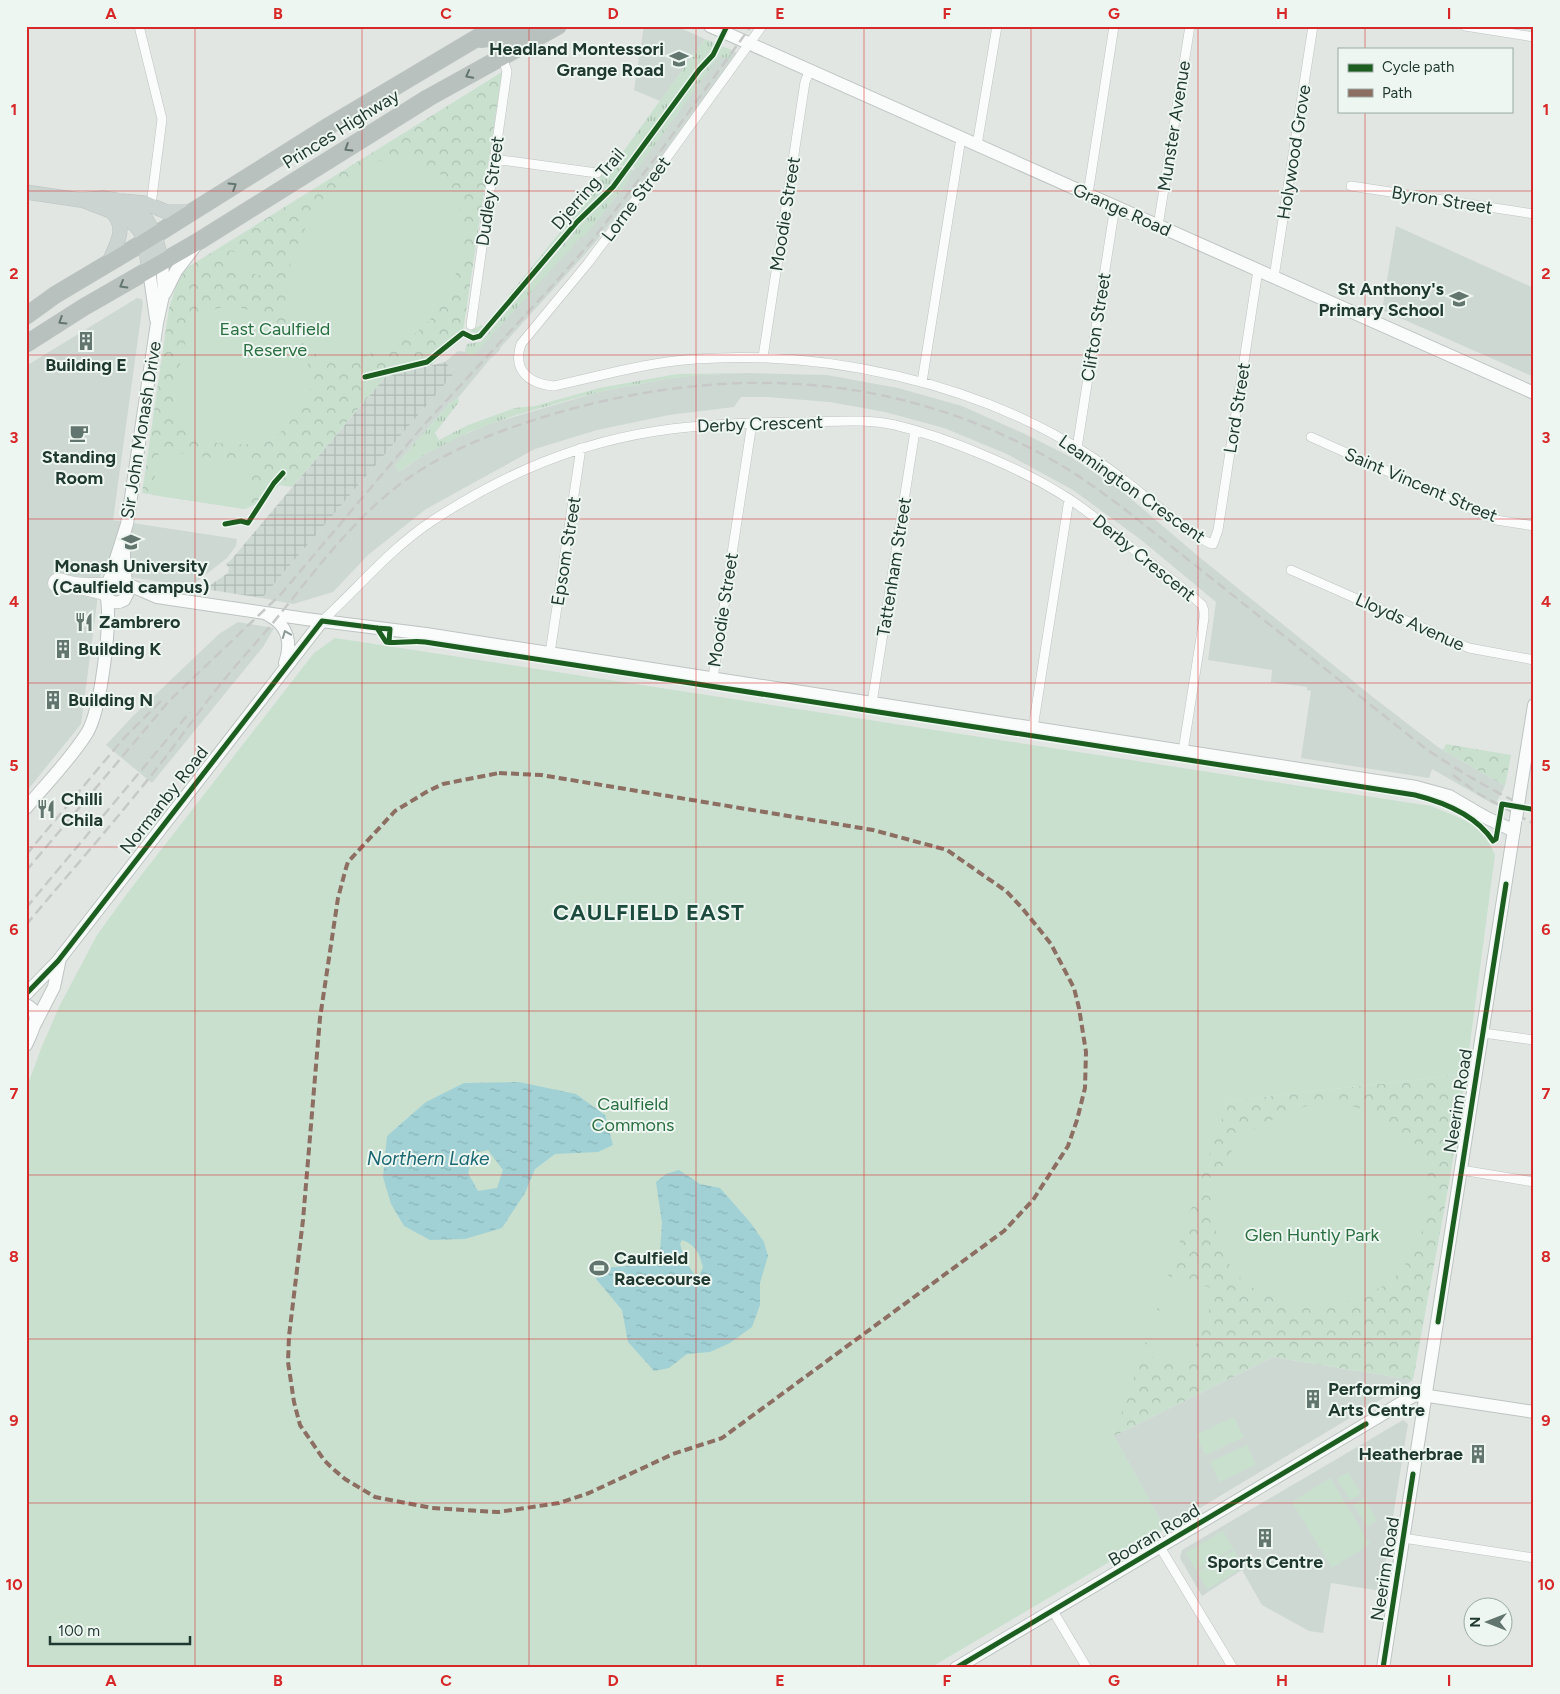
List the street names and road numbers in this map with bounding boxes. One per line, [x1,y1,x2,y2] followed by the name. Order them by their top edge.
[1153,59,1195,193] street label: Munster Avenue
[1272,83,1316,221] street label: Holywood Grove
[279,84,404,174] street label: Princes Highway
[471,134,509,247] street label: Dudley Street
[547,144,629,234] street label: Djerring Trail
[597,152,675,246] street label: Lorne Street
[765,155,805,273] street label: Moodie Street
[1069,179,1175,241] street label: Grange Road
[1390,181,1494,219] street label: Byron Street
[1077,271,1115,383] street label: Clifton Street
[116,340,166,520] street label: Sir John Monash Drive
[1219,361,1255,455] street label: Lord Street
[697,411,824,437] street label: Derby Crescent
[1054,430,1210,548] street label: Leamington Crescent
[1341,443,1501,527] street label: Saint Vincent Street
[547,495,586,607] street label: Epsom Street
[872,496,916,638] street label: Tattenham Street
[1088,510,1200,606] street label: Derby Crescent
[703,551,743,669] street label: Moodie Street
[1352,588,1468,656] street label: Lloyds Avenue
[115,742,213,858] street label: Normanby Road
[1439,1047,1477,1155] street label: Neerim Road
[1104,1499,1204,1571] street label: Booran Road
[1366,1515,1404,1623] street label: Neerim Road

